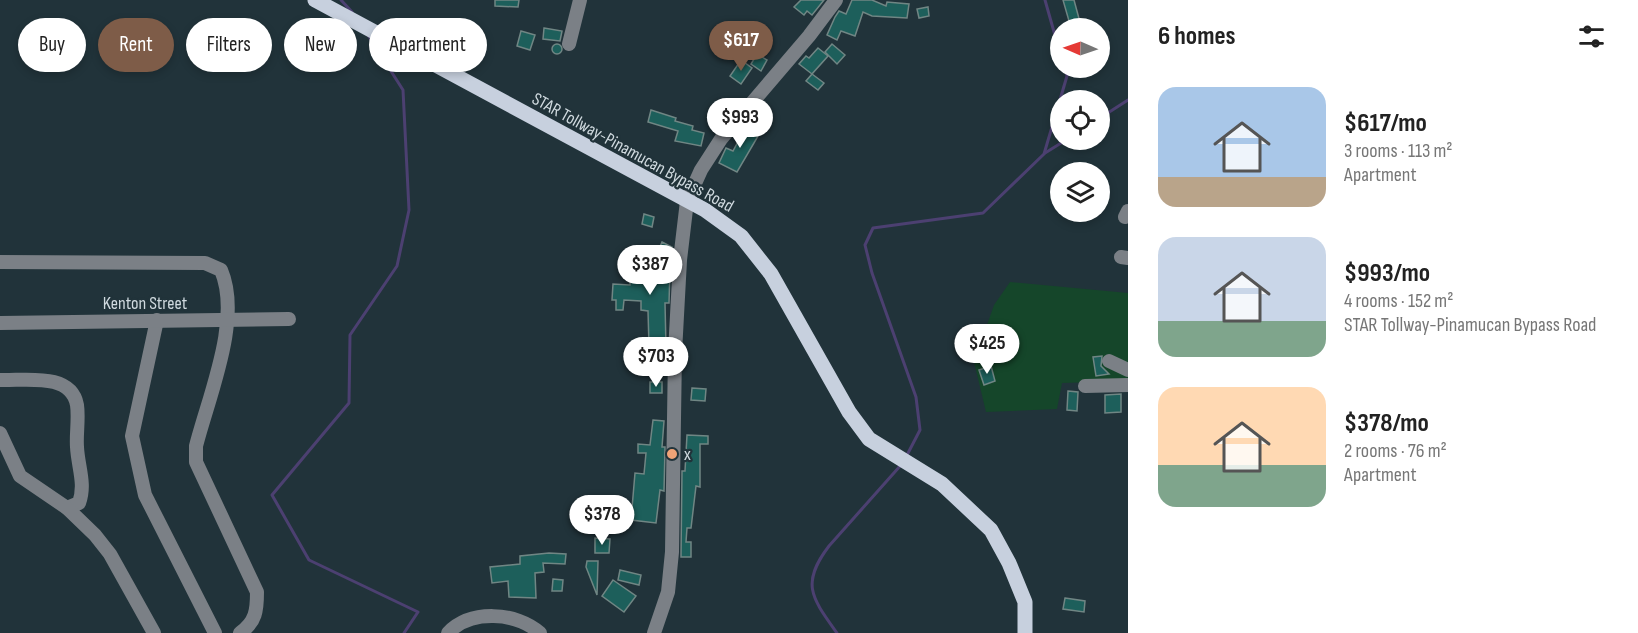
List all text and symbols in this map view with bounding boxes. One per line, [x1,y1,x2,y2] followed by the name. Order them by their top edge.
[18,18,86,72] chip: Buy
[98,18,174,72] chip: Rent
[186,18,272,72] chip: Filters
[284,18,357,72] chip: New
[369,18,487,72] chip: Apartment
[1050,18,1110,78] north arrow
[1050,18,1110,222] map controls
[1575,20,1608,53] icon: filters
[705,21,777,72] pin: $617
[1158,21,1236,52] text: 6 homes
[723,28,759,52] text: $617
[528,88,737,217] street label: STAR Tollway-Pinamucan Bypass Road
[1050,90,1110,150] button: locate
[704,98,776,149] pin: $993
[721,105,759,129] text: $993
[1344,108,1427,139] text: $617/mo
[1206,111,1278,183] icon: home
[1344,139,1453,163] text: 3 rooms · 113 m²
[1050,162,1110,222] button: layers
[1344,163,1417,187] text: Apartment
[614,245,686,296] pin: $387
[631,252,669,276] text: $387
[1344,258,1430,289] text: $993/mo
[1206,261,1278,333] icon: home
[1344,289,1453,313] text: 4 rooms · 152 m²
[103,293,188,314] street label: Kenton Street
[1344,313,1596,337] text: STAR Tollway-Pinamucan Bypass Road
[951,324,1023,375] pin: $425
[968,331,1006,355] text: $425
[620,337,692,388] pin: $703
[637,344,675,368] text: $703
[1344,408,1429,439] text: $378/mo
[1206,411,1278,483] icon: home
[1344,439,1447,463] text: 2 rooms · 76 m²
[684,444,691,465] place label: x
[665,447,679,461] marker: x
[1344,463,1417,487] text: Apartment
[566,495,638,546] pin: $378
[583,502,621,526] text: $378

